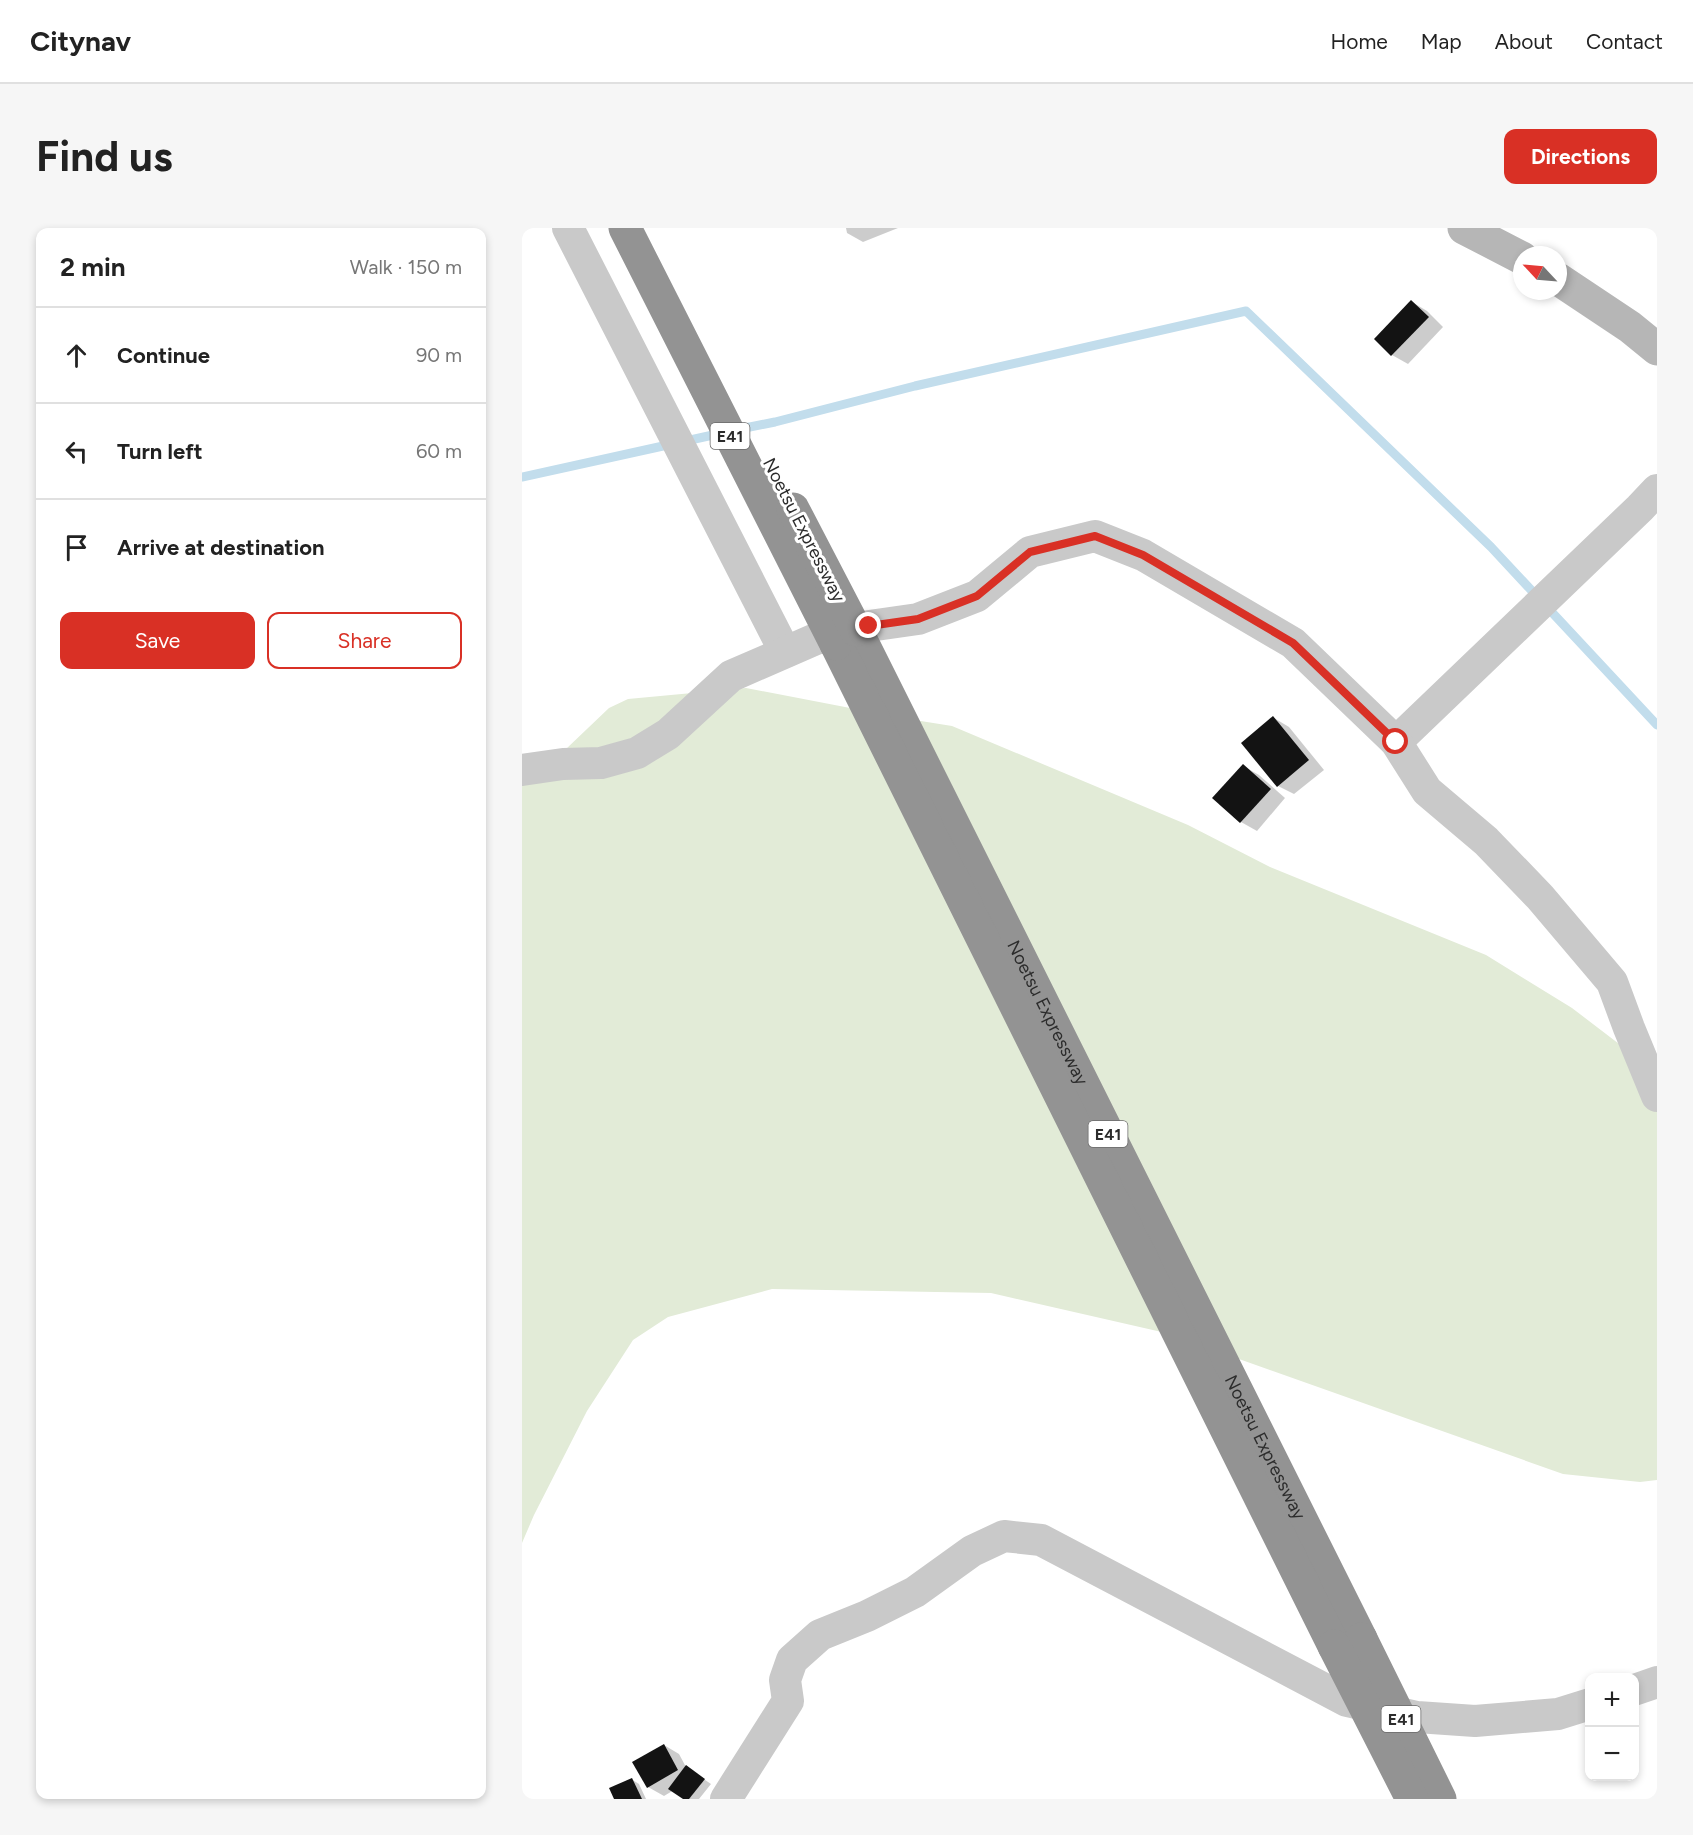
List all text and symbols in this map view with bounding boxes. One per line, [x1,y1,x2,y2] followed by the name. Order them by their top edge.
[30,24,131,58] text: Citynav
[1331,29,1388,54] text: Home
[1421,29,1462,54] text: Map
[1495,29,1553,54] text: About
[1586,29,1663,54] text: Contact
[1504,129,1657,184] button: Directions
[36,131,173,182] text: Find us
[1513,246,1567,300] north arrow
[60,251,126,283] text: 2 min
[350,255,462,279] text: Walk · 150 m
[60,339,93,372] icon: ahead
[117,342,210,369] text: Continue
[416,343,462,367] text: 90 m
[710,423,750,449] road number: E41
[60,435,93,468] icon: left
[117,438,203,465] text: Turn left
[416,439,462,463] text: 60 m
[758,454,850,606] street label: Noetsu Expressway
[60,531,93,564] icon: arrive
[117,534,325,561] text: Arrive at destination
[60,612,255,669] button: Save
[267,612,462,669] button: Share
[855,612,881,638] route end
[1382,728,1408,754] route start
[1002,937,1093,1089] street label: Noetsu Expressway
[1088,1121,1128,1147] road number: E41
[1220,1371,1311,1524] street label: Noetsu Expressway
[1585,1673,1639,1781] map controls
[1585,1673,1639,1727] button: +
[1382,1706,1420,1732] road number: E41
[1585,1727,1639,1781] button: −

